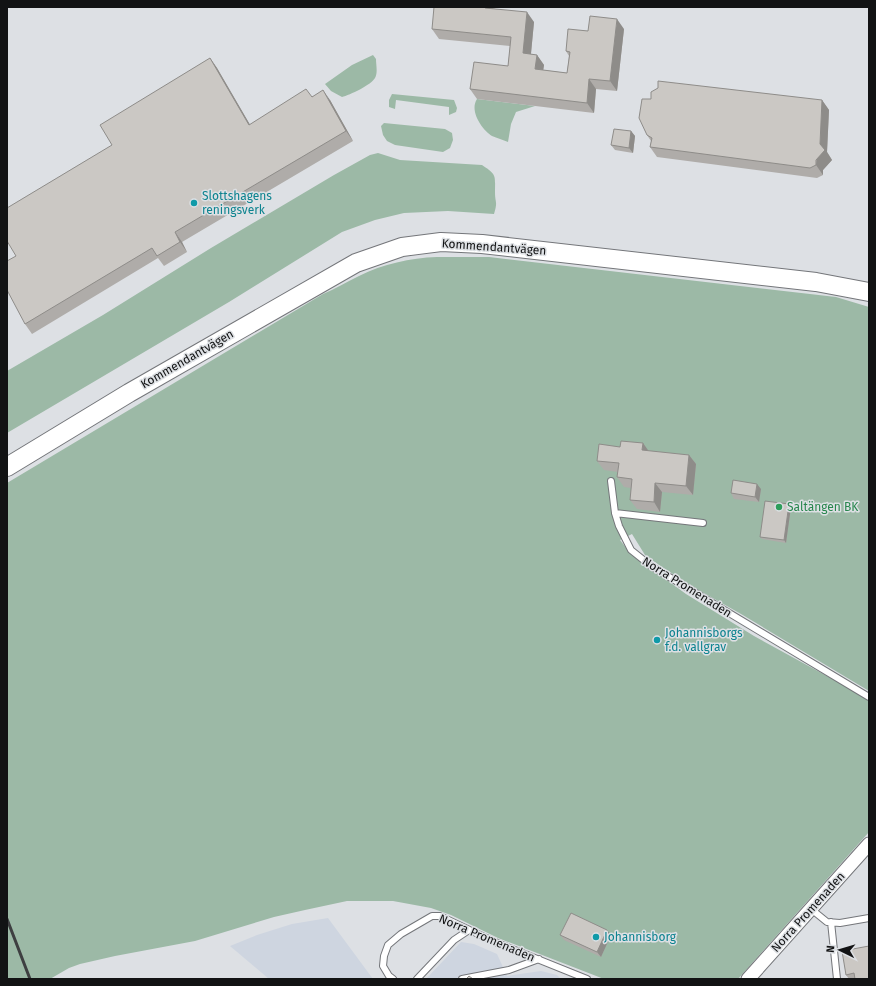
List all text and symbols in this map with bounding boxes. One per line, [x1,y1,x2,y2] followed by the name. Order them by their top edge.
[202,189,272,217] place label: Slottshagens reningsverk
[189,198,199,208] marker: Slottshagens reningsverk
[441,236,547,258] street label: Kommendantvägen
[138,327,236,391] street label: Kommendantvägen
[787,500,859,514] place label: Saltängen BK
[774,502,784,512] marker: Saltängen BK
[640,554,734,620] street label: Norra Promenaden
[665,626,743,654] place label: Johannisborgs f.d. vallgrav
[652,635,662,645] marker: Johannisborgs f.d. vallgrav
[768,869,848,955] street label: Norra Promenaden
[437,911,537,965] street label: Norra Promenaden
[604,930,677,944] place label: Johannisborg
[820,930,860,970] north arrow
[591,932,601,942] marker: Johannisborg

